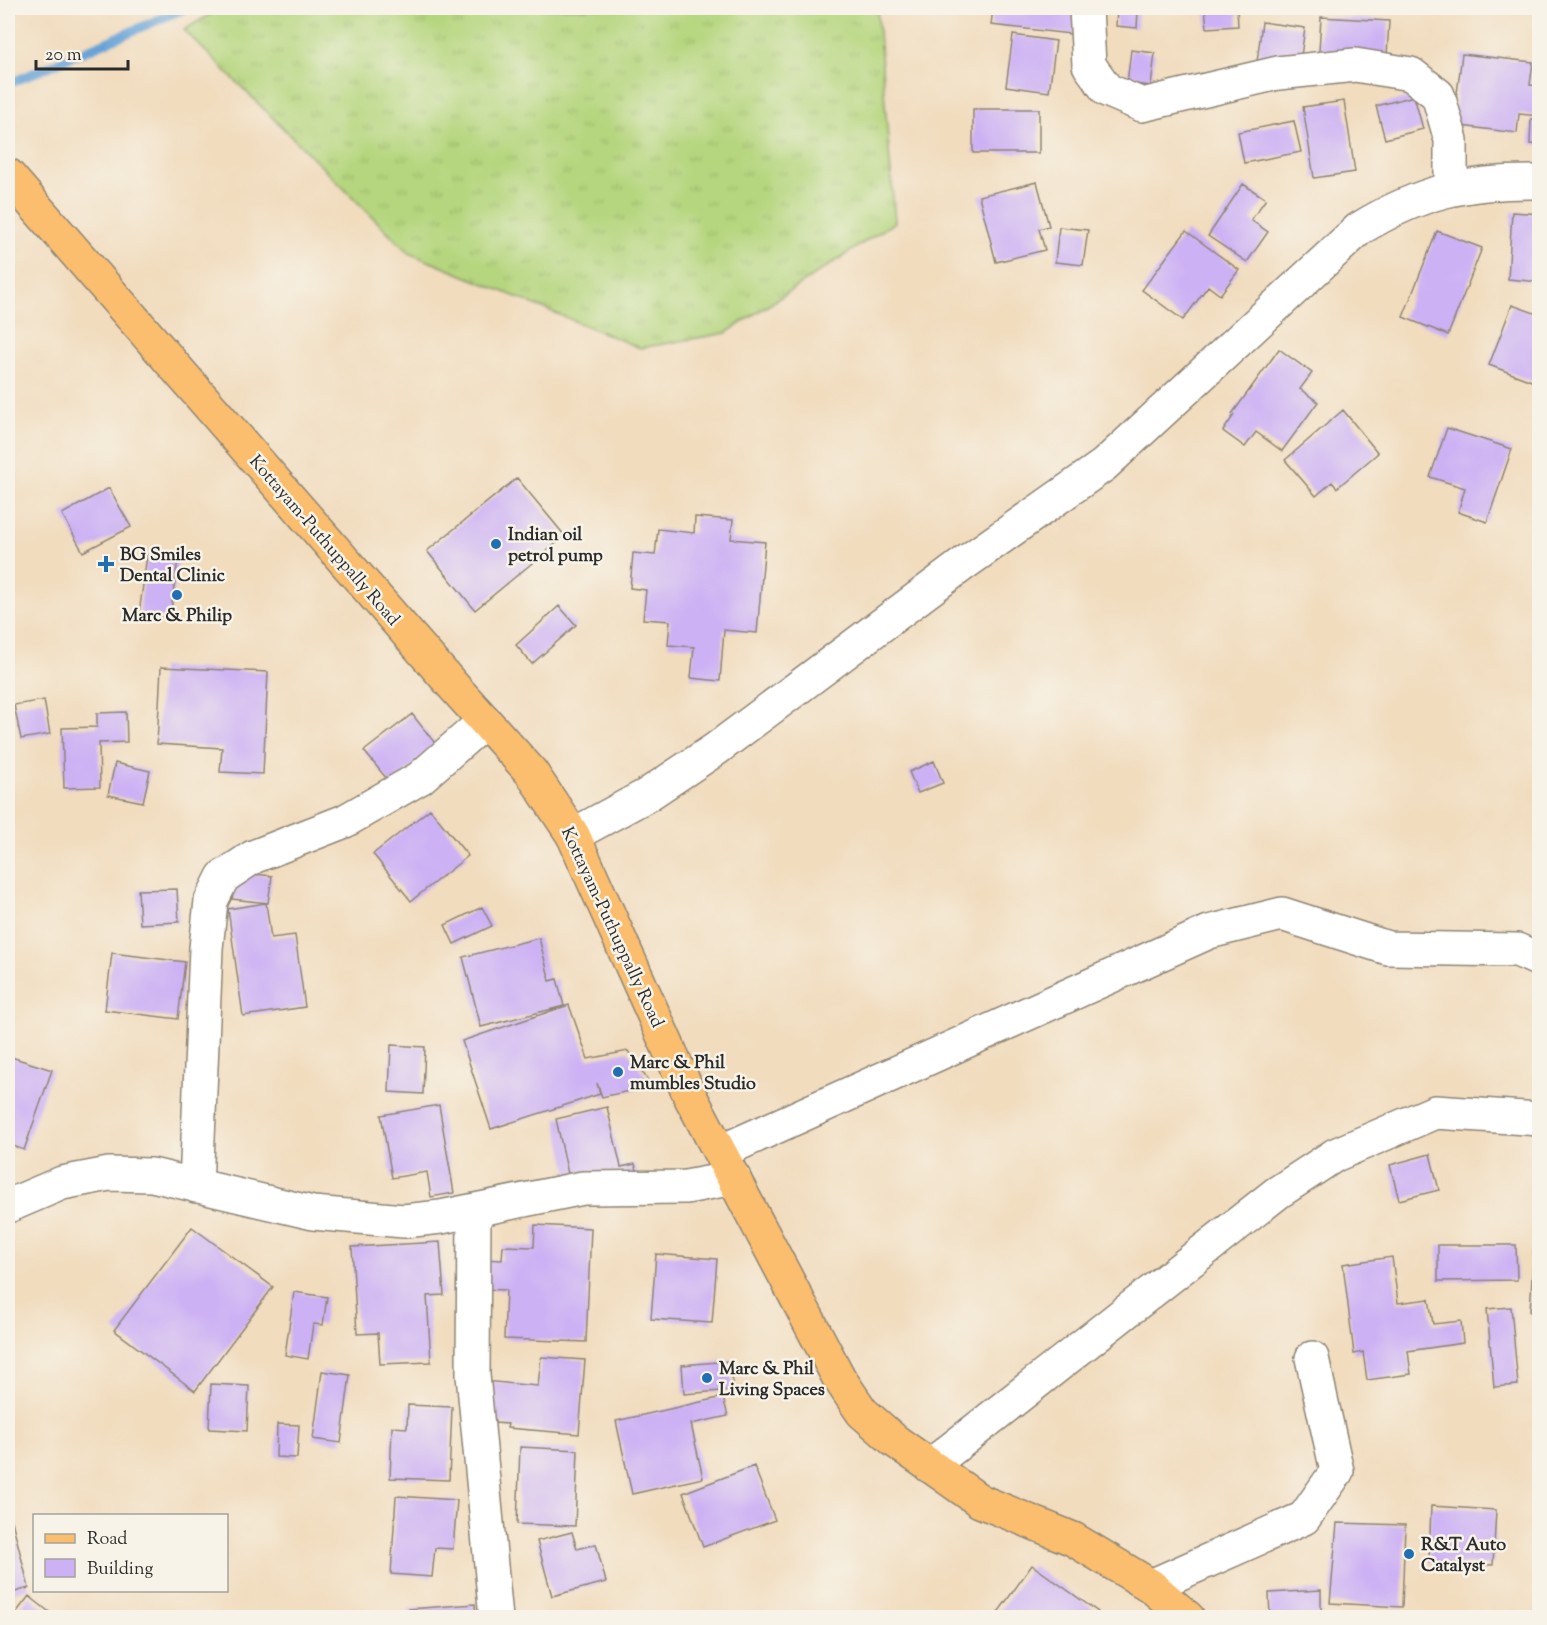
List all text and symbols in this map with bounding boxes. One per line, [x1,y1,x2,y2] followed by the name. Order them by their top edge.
[36,33,128,71] scale bar
[45,43,82,69] text: 20 m
[242,450,405,632] street label: Kottayam-Puthuppally Road
[508,523,603,570] place label: Indian oil petrol pump
[489,537,503,551] marker: Indian oil petrol pump
[120,543,226,590] place label: BG Smiles Dental Clinic
[97,555,115,573] marker: BG Smiles Dental Clinic
[170,588,184,602] marker: Marc & Philip
[122,604,232,630] place label: Marc & Philip
[553,823,669,1033] street label: Kottayam-Puthuppally Road
[630,1051,756,1098] place label: Marc & Phil mumbles Studio
[611,1065,625,1079] marker: Marc & Phil mumbles Studio
[719,1357,825,1404] place label: Marc & Phil Living Spaces
[700,1371,714,1385] marker: Marc & Phil Living Spaces
[33,1514,228,1592] legend
[87,1527,127,1553] text: Road
[1421,1533,1506,1580] place label: R&T Auto Catalyst
[1402,1547,1416,1561] marker: R&T Auto Catalyst
[87,1557,153,1583] text: Building

